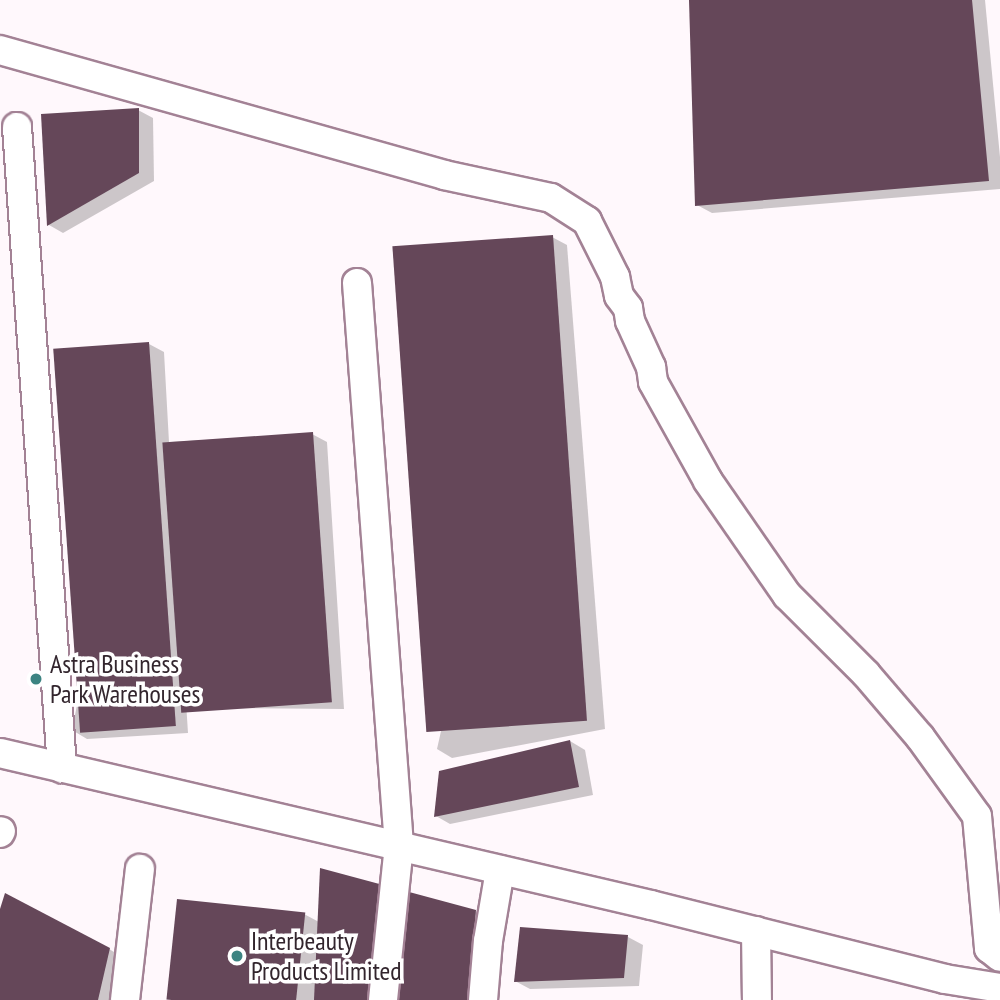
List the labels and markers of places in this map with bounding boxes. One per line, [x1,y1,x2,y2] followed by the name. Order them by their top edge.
[50,648,201,710] place label: Astra Business Park Warehouses
[28,671,44,687] marker: Astra Business Park Warehouses
[251,925,402,986] place label: Interbeauty Products Limited
[229,948,245,964] marker: Interbeauty Products Limited

